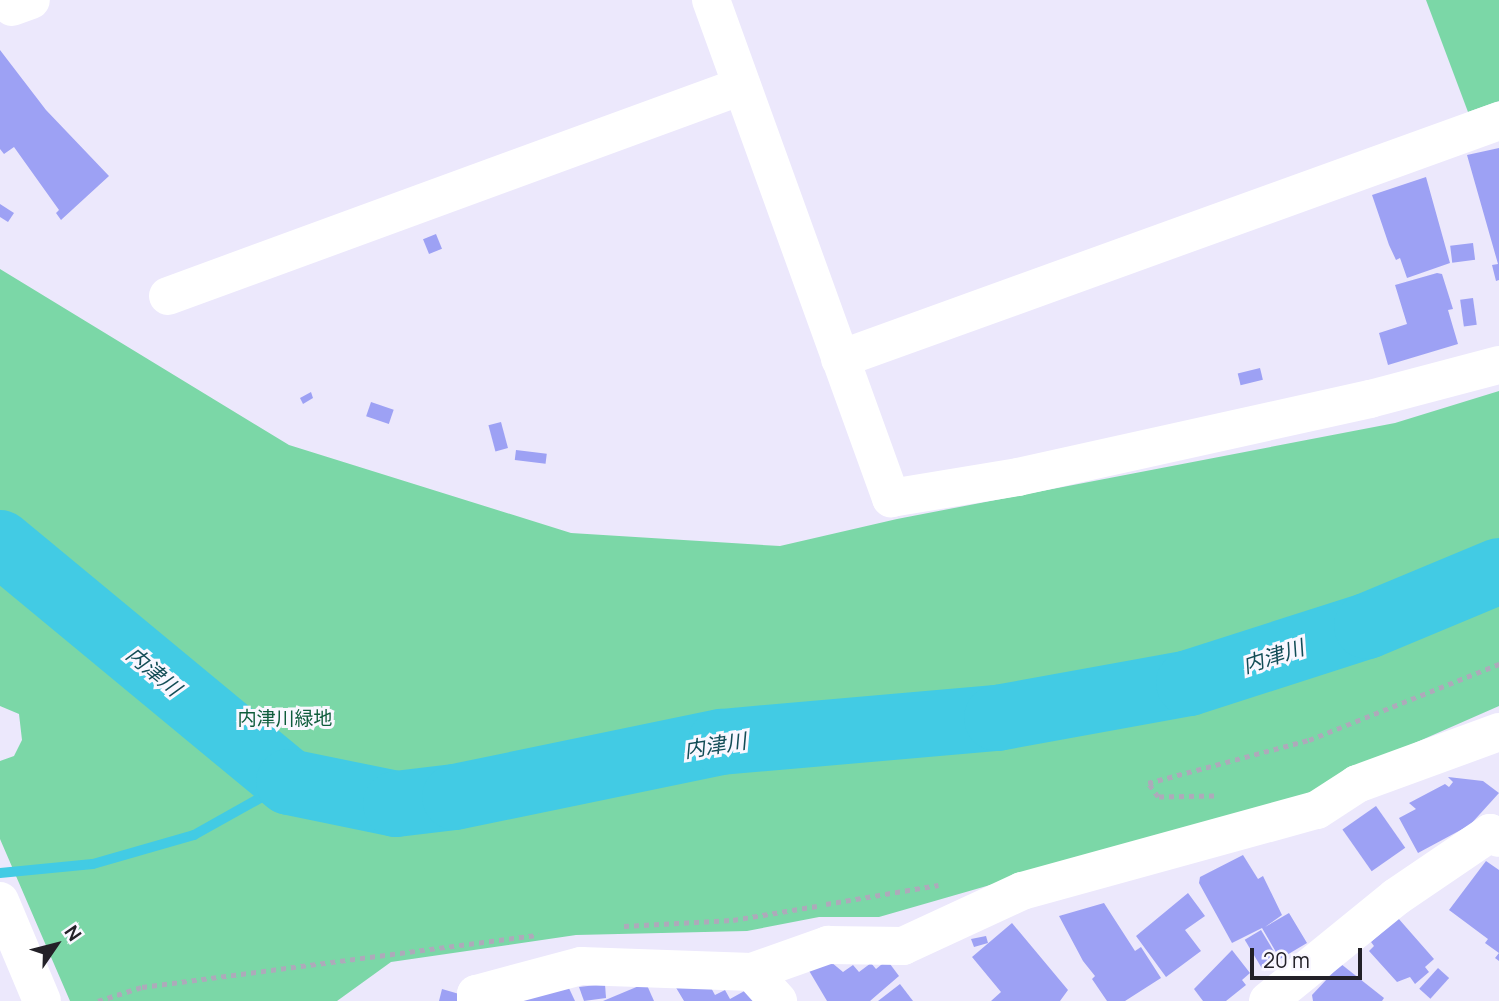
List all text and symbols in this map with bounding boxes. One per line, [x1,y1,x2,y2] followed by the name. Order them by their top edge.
[1239,634,1307,678] water label: 内津川
[122,641,186,701] water label: 内津川
[238,708,332,730] park label: 内津川緑地
[682,728,748,762] water label: 内津川
[21,910,91,980] north arrow
[59,920,88,946] text: N
[1254,934,1366,978] scale bar
[1263,946,1310,974] text: 20 m

